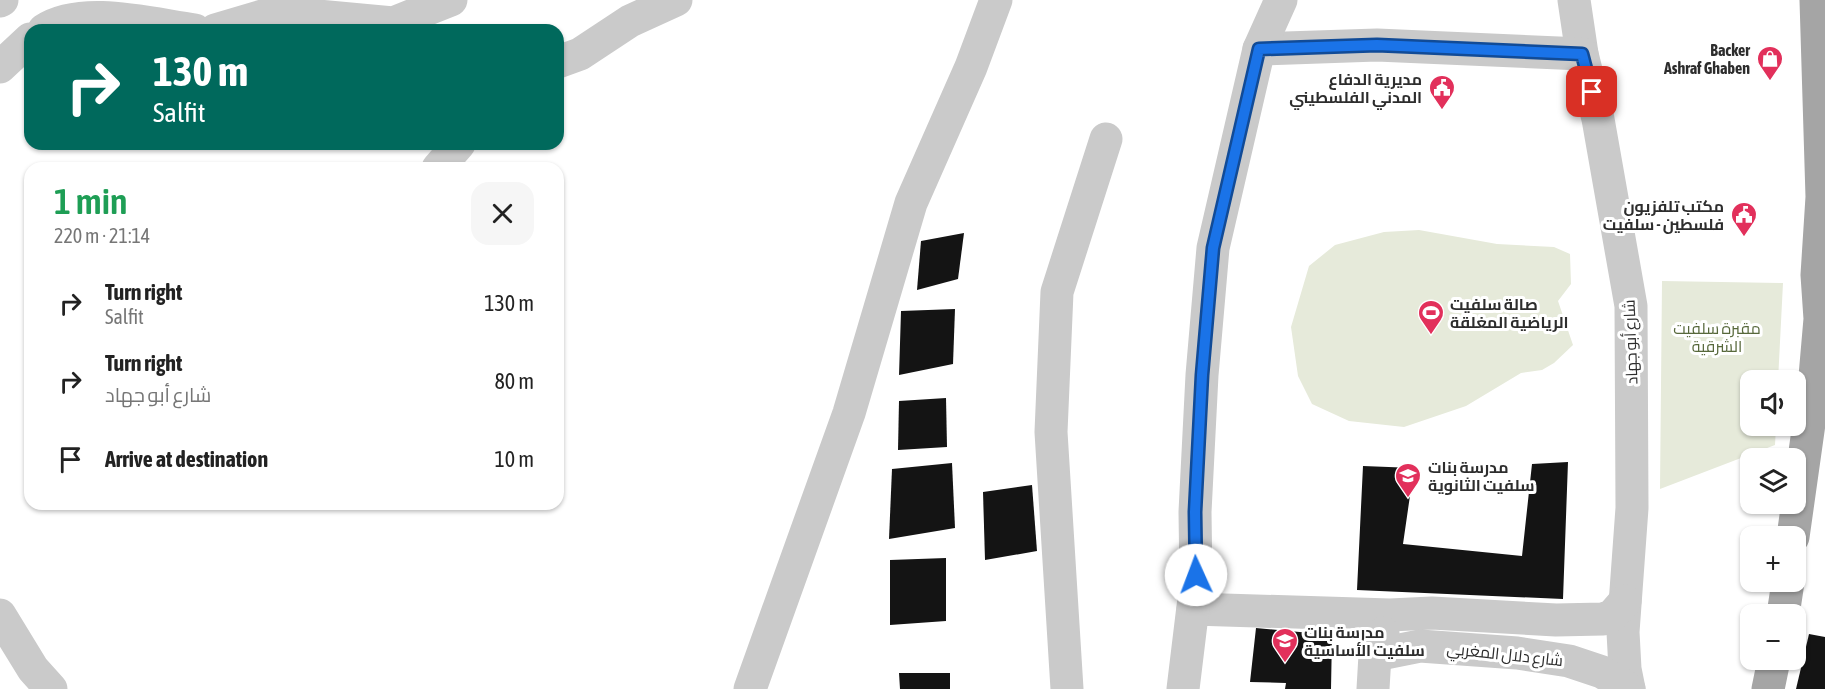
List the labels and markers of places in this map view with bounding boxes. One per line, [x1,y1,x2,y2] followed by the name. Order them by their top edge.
[1663,41,1750,77] place label: Backer Ashraf Ghaben
[1755,44,1785,82] shop icon: Backer Ashraf Ghaben
[1566,66,1617,117] pin
[1289,70,1422,110] place label: مديرية الدفاع المدني الفلسطيني
[1427,73,1457,111] public building icon: مديرية الدفاع المدني الفلسطيني
[1603,197,1724,234] place label: مكتب تلفزيون فلسطين - سلفيت
[1729,200,1759,238] public building icon: مكتب تلفزيون فلسطين - سلفيت
[1450,295,1569,332] place label: صالة سلفيت الرياضية المغلقة
[1416,298,1446,336] sports icon: صالة سلفيت الرياضية المغلقة
[1428,458,1535,495] place label: مدرسة بنات سلفيت الثانوية
[1393,461,1423,499] school or university icon: مدرسة بنات سلفيت الثانوية
[1304,623,1425,659] place label: مدرسة بنات سلفيت الأساسية
[1270,626,1300,664] school or university icon: مدرسة بنات سلفيت الأساسية

